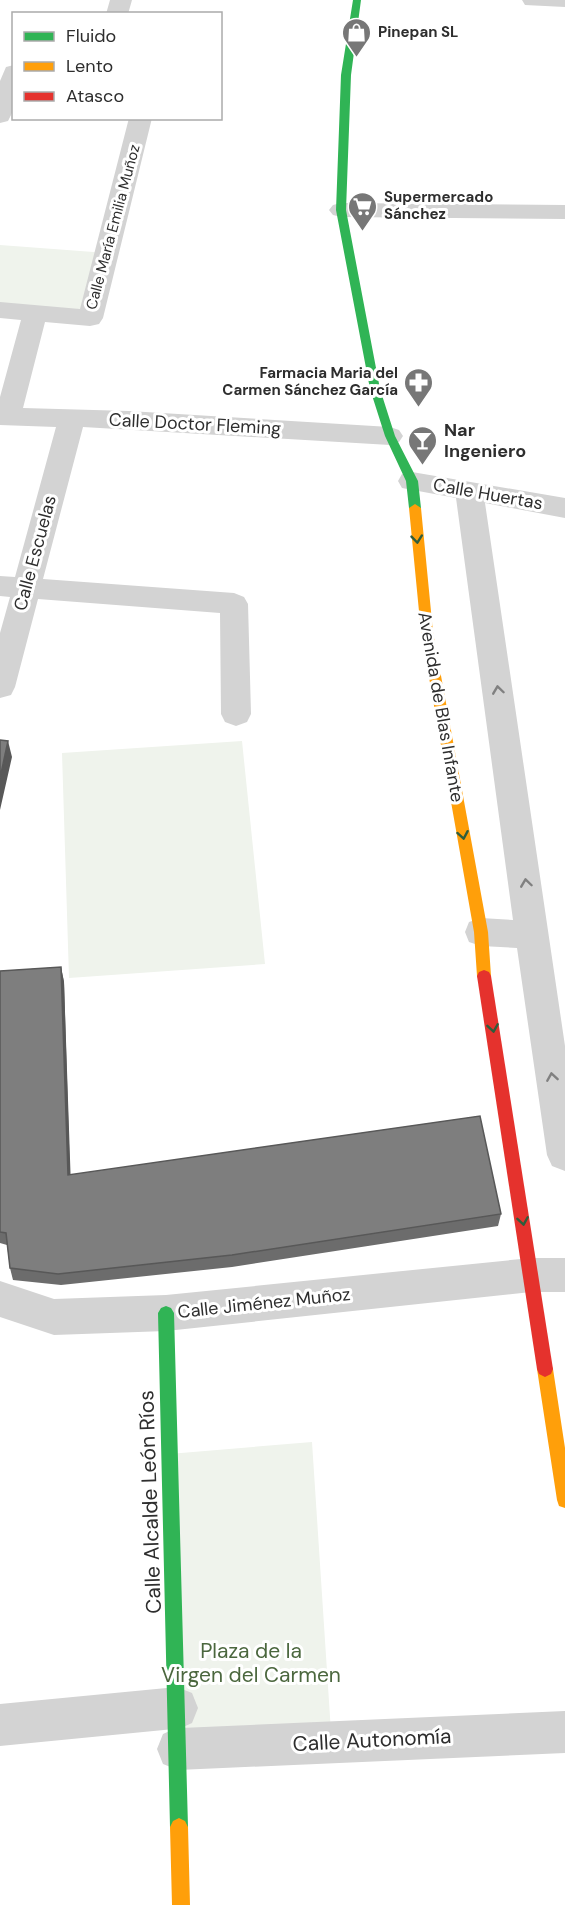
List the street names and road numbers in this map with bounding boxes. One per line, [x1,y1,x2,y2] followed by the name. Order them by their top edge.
[81,142,145,312] street label: Calle María Emilia Muñoz
[108,408,282,440] street label: Calle Doctor Fleming
[431,473,545,515] street label: Calle Huertas
[8,493,62,613] street label: Calle Escuelas
[412,610,470,804] street label: Avenida de Blas Infante
[176,1282,352,1324] street label: Calle Jiménez Muñoz
[132,1390,168,1614] street label: Calle Alcalde León Ríos
[292,1722,452,1758] street label: Calle Autonomía

